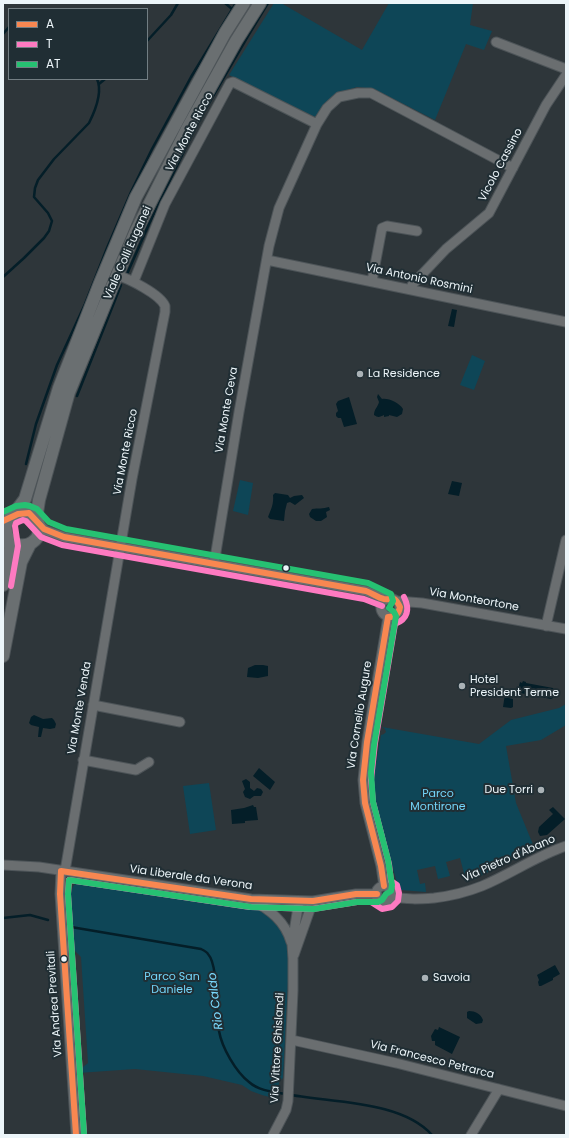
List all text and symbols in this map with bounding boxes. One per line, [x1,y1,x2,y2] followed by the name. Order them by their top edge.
[8,8,148,80] legend
[46,15,54,32] text: A
[46,35,53,52] text: T
[46,55,61,72] text: AT
[164,90,216,174] street label: Via Monte Ricco
[476,126,526,204] street label: Vicolo Cassino
[101,204,155,302] street label: Viale Colli Euganei
[364,261,474,297] street label: Via Antonio Rosmini
[213,366,241,454] street label: Via Monte Ceva
[368,367,440,381] place label: La Residence
[355,369,365,379] marker: La Residence
[111,408,141,496] street label: Via Monte Ricco
[281,563,291,573] unlabelled marker
[428,586,520,614] street label: Via Monteortone
[345,660,375,770] street label: Via Cornelio Augure
[65,661,95,755] street label: Via Monte Venda
[470,673,559,699] place label: Hotel President Terme
[457,681,467,691] marker: Hotel President Terme
[485,783,533,797] place label: Due Torri
[536,785,546,795] marker: Due Torri
[410,787,466,813] park label: Parco Montirone
[461,833,557,885] street label: Via Pietro d'Abano
[129,863,253,893] street label: Via Liberale da Verona
[45,950,65,1058] street label: Via Andrea Previtali
[59,954,69,964] unlabelled marker
[144,970,200,996] park label: Parco San Daniele
[433,971,470,985] place label: Savoia
[205,972,227,1030] water label: Rio Caldo
[420,973,430,983] marker: Savoia
[269,992,287,1104] street label: Via Vittore Ghislandi
[369,1038,495,1082] street label: Via Francesco Petrarca

